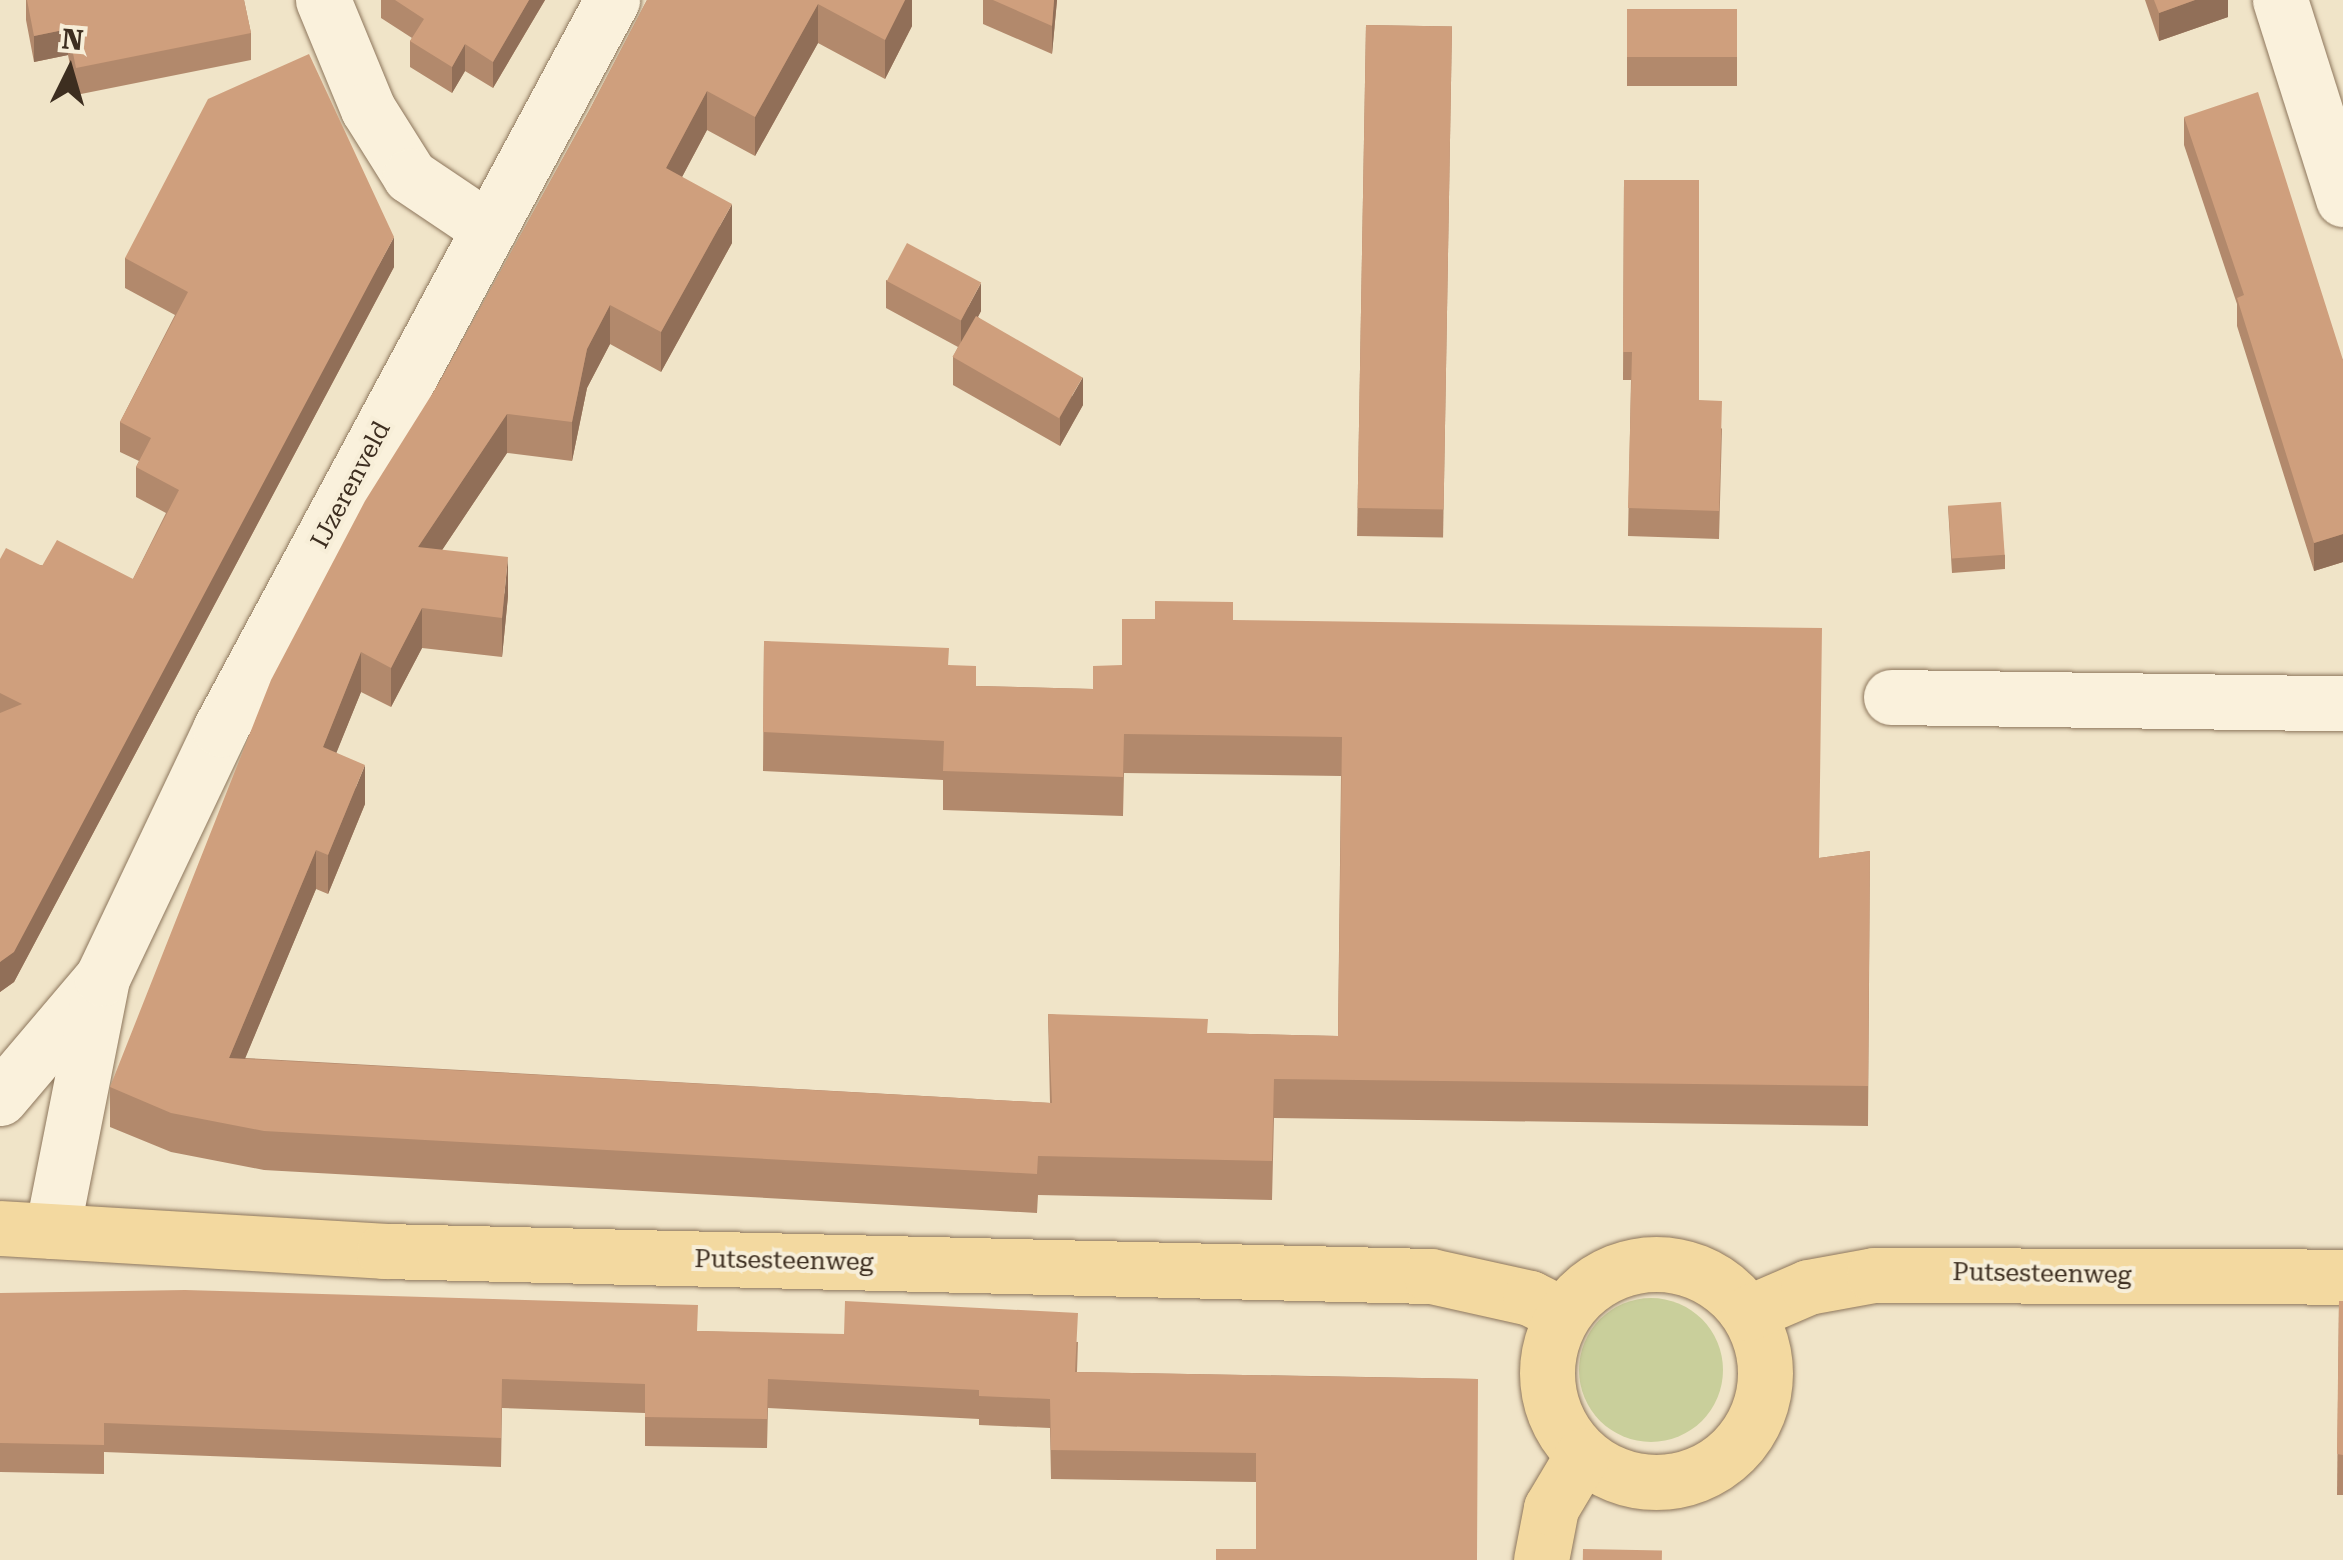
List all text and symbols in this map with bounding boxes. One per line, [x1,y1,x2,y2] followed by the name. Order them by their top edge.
[20,20,120,120] north arrow
[60,22,85,57] text: N
[305,416,397,554] street label: IJzerenveld
[694,1244,874,1278] street label: Putsesteenweg
[1952,1257,2132,1291] street label: Putsesteenweg

